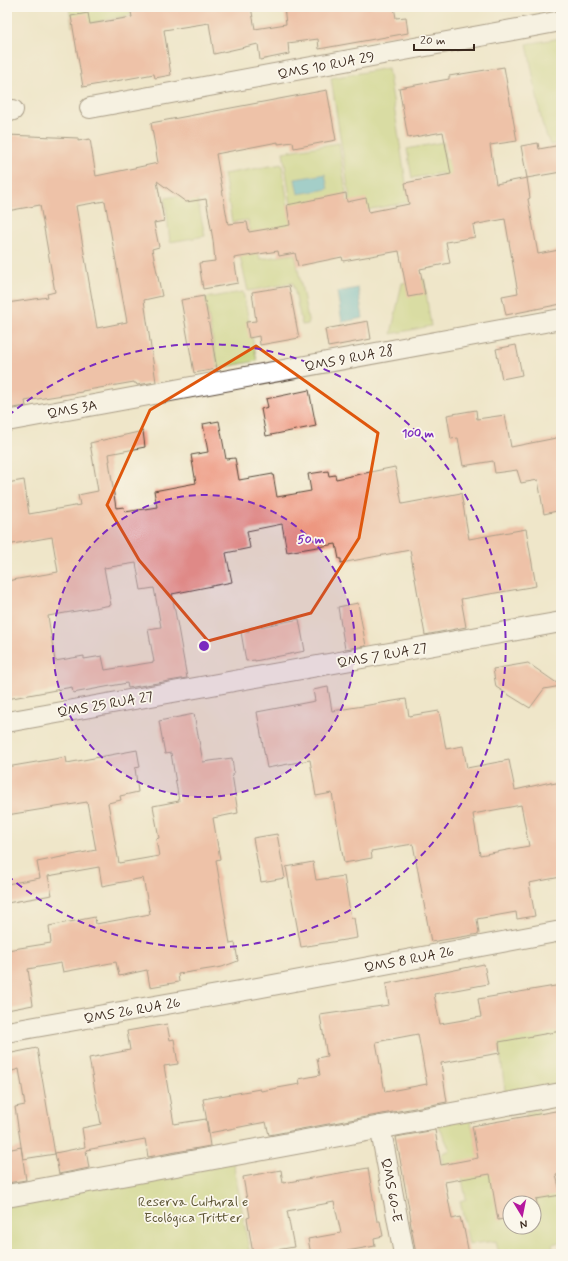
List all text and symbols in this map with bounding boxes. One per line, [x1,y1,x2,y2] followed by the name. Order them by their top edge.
[414,26,474,52] scale bar
[420,33,446,49] text: 20 m
[276,48,376,84] street label: QMS 10 RUA 29
[303,342,395,376] street label: QMS 9 RUA 28
[46,396,99,424] street label: QMS 3A
[402,426,435,442] text: 100 m
[298,532,325,548] text: 50 m
[197,639,211,653] centre of rings
[336,639,429,673] street label: QMS 7 RUA 27
[56,688,154,722] street label: QMS 25 RUA 27
[363,942,456,978] street label: QMS 8 RUA 26
[82,994,182,1028] street label: QMS 26 RUA 26
[376,1157,406,1224] street label: QMS 60-E
[138,1193,248,1227] park label: Reserva Cultural e Ecológica Tritter
[502,1195,542,1235] north arrow
[519,1216,528,1231] text: N

